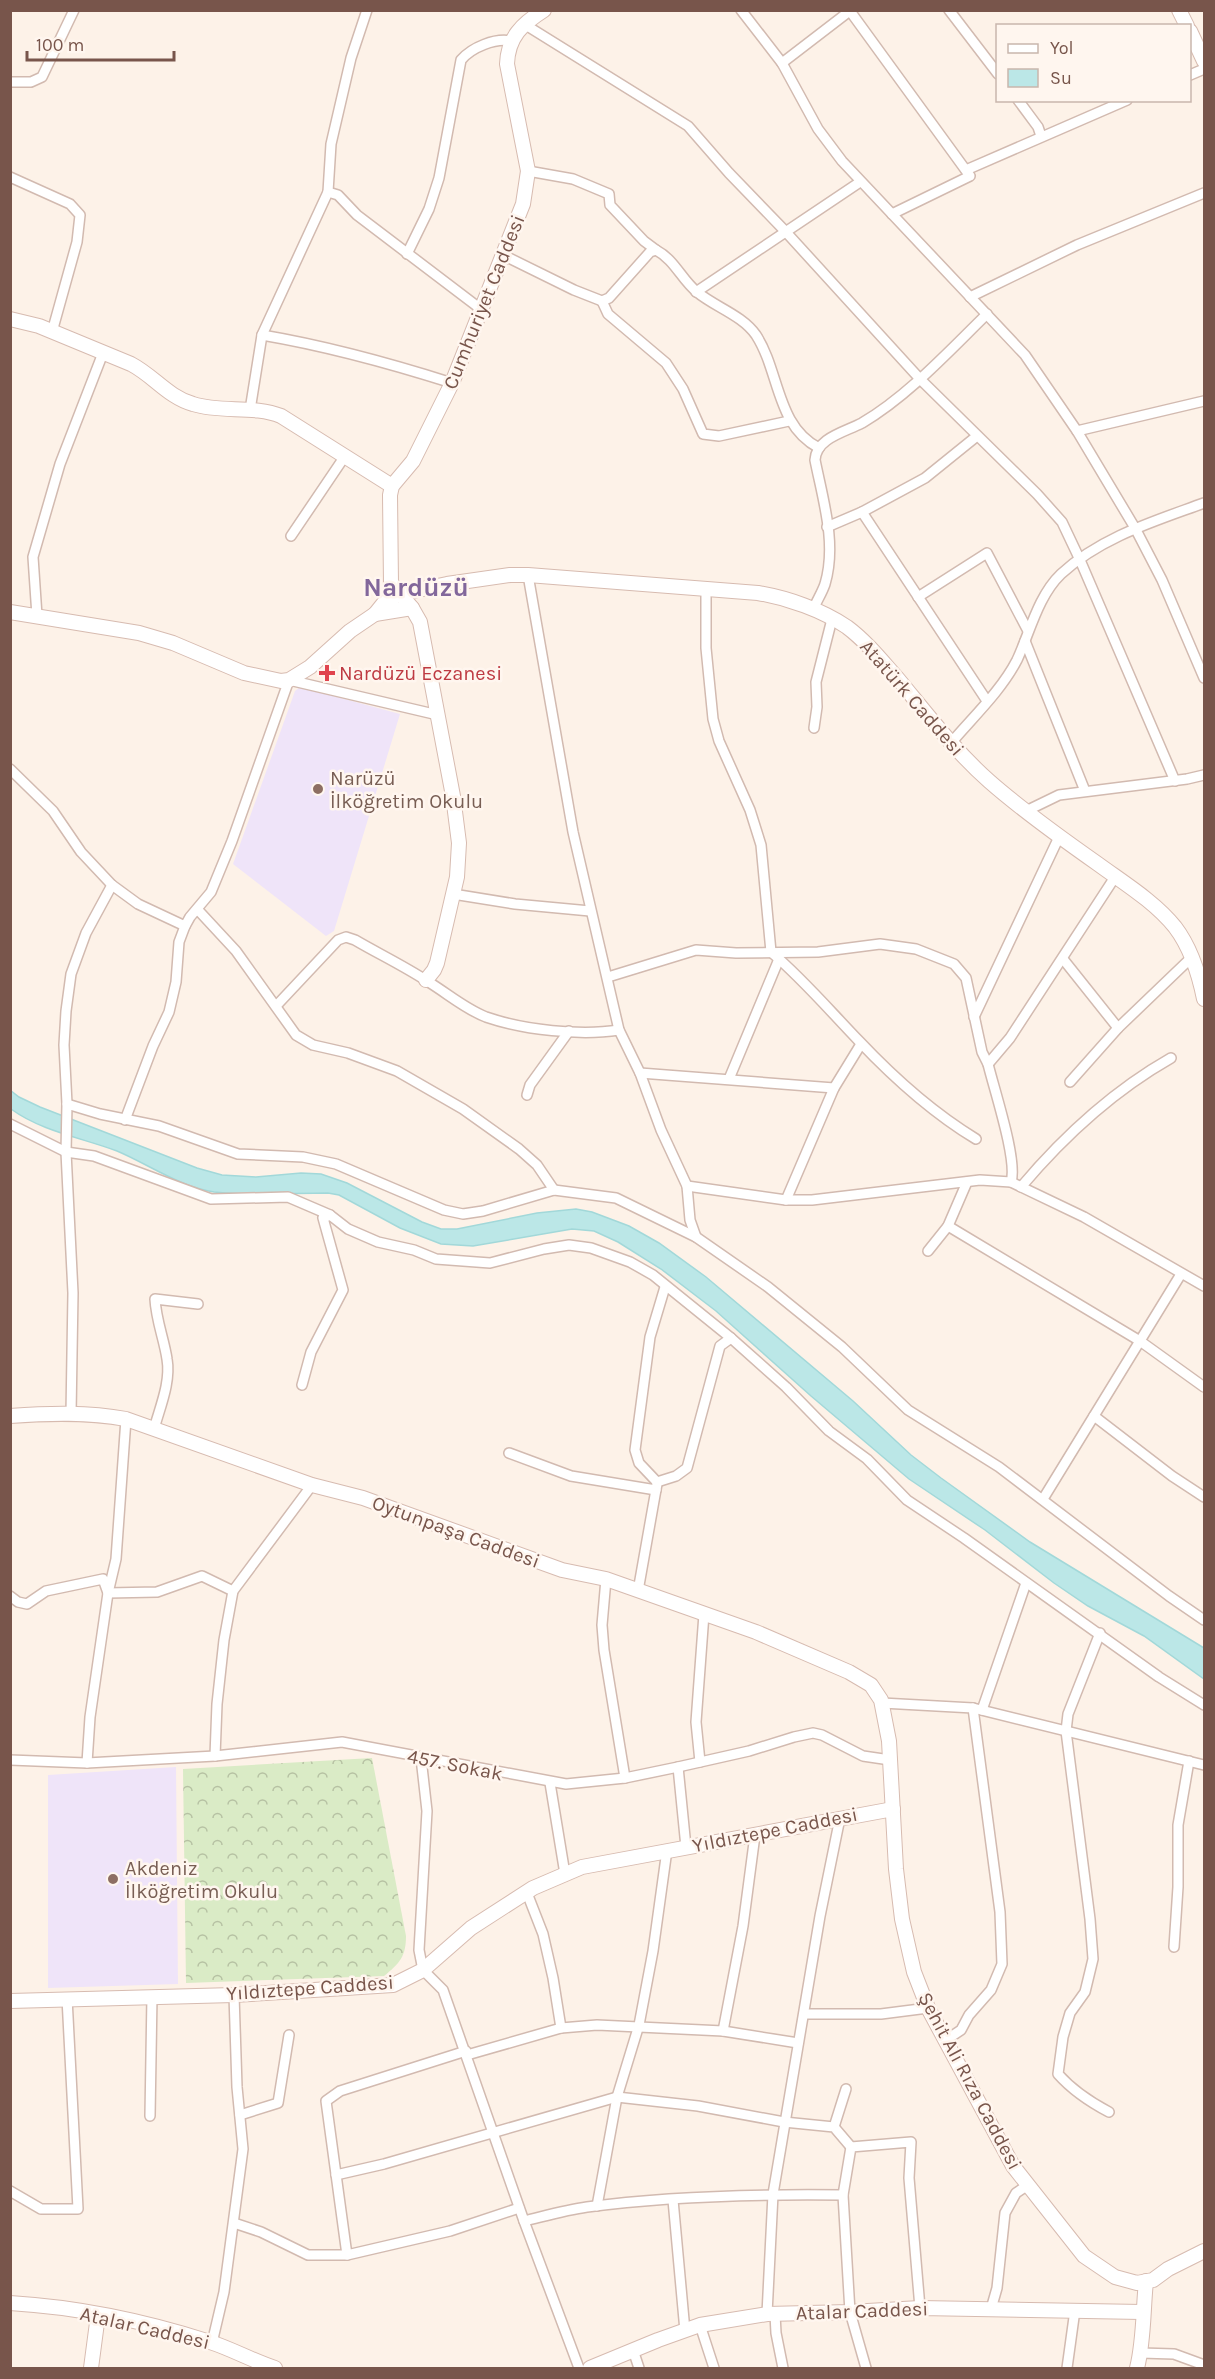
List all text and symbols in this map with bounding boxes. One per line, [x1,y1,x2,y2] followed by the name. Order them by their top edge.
[27,24,174,62] scale bar
[996,24,1191,102] legend
[36,34,84,56] text: 100 m
[1050,37,1074,59] text: Yol
[1050,67,1072,89] text: Su
[438,211,530,393] street label: Cumhuriyet Caddesi
[363,572,469,603] district label: Nardüzü
[855,635,969,761] street label: Atatürk Caddesi
[339,662,502,685] place label: Nardüzü Eczanesi
[320,666,334,680] marker: Nardüzü Eczanesi
[330,767,483,813] place label: Narüzü İlköğretim Okulu
[311,782,325,796] marker: Narüzü İlköğretim Okulu
[369,1491,543,1573] street label: Oytunpaşa Caddesi
[405,1744,505,1786] street label: 457. Sokak
[690,1803,860,1857] street label: Yıldıztepe Caddesi
[125,1857,278,1903] place label: Akdeniz İlköğretim Okulu
[106,1872,120,1886] marker: Akdeniz İlköğretim Okulu
[225,1971,395,2005] street label: Yıldıztepe Caddesi
[913,1988,1027,2174] street label: Şehit Ali Rıza Caddesi
[795,2297,929,2325] street label: Atalar Caddesi
[78,2302,212,2354] street label: Atalar Caddesi

